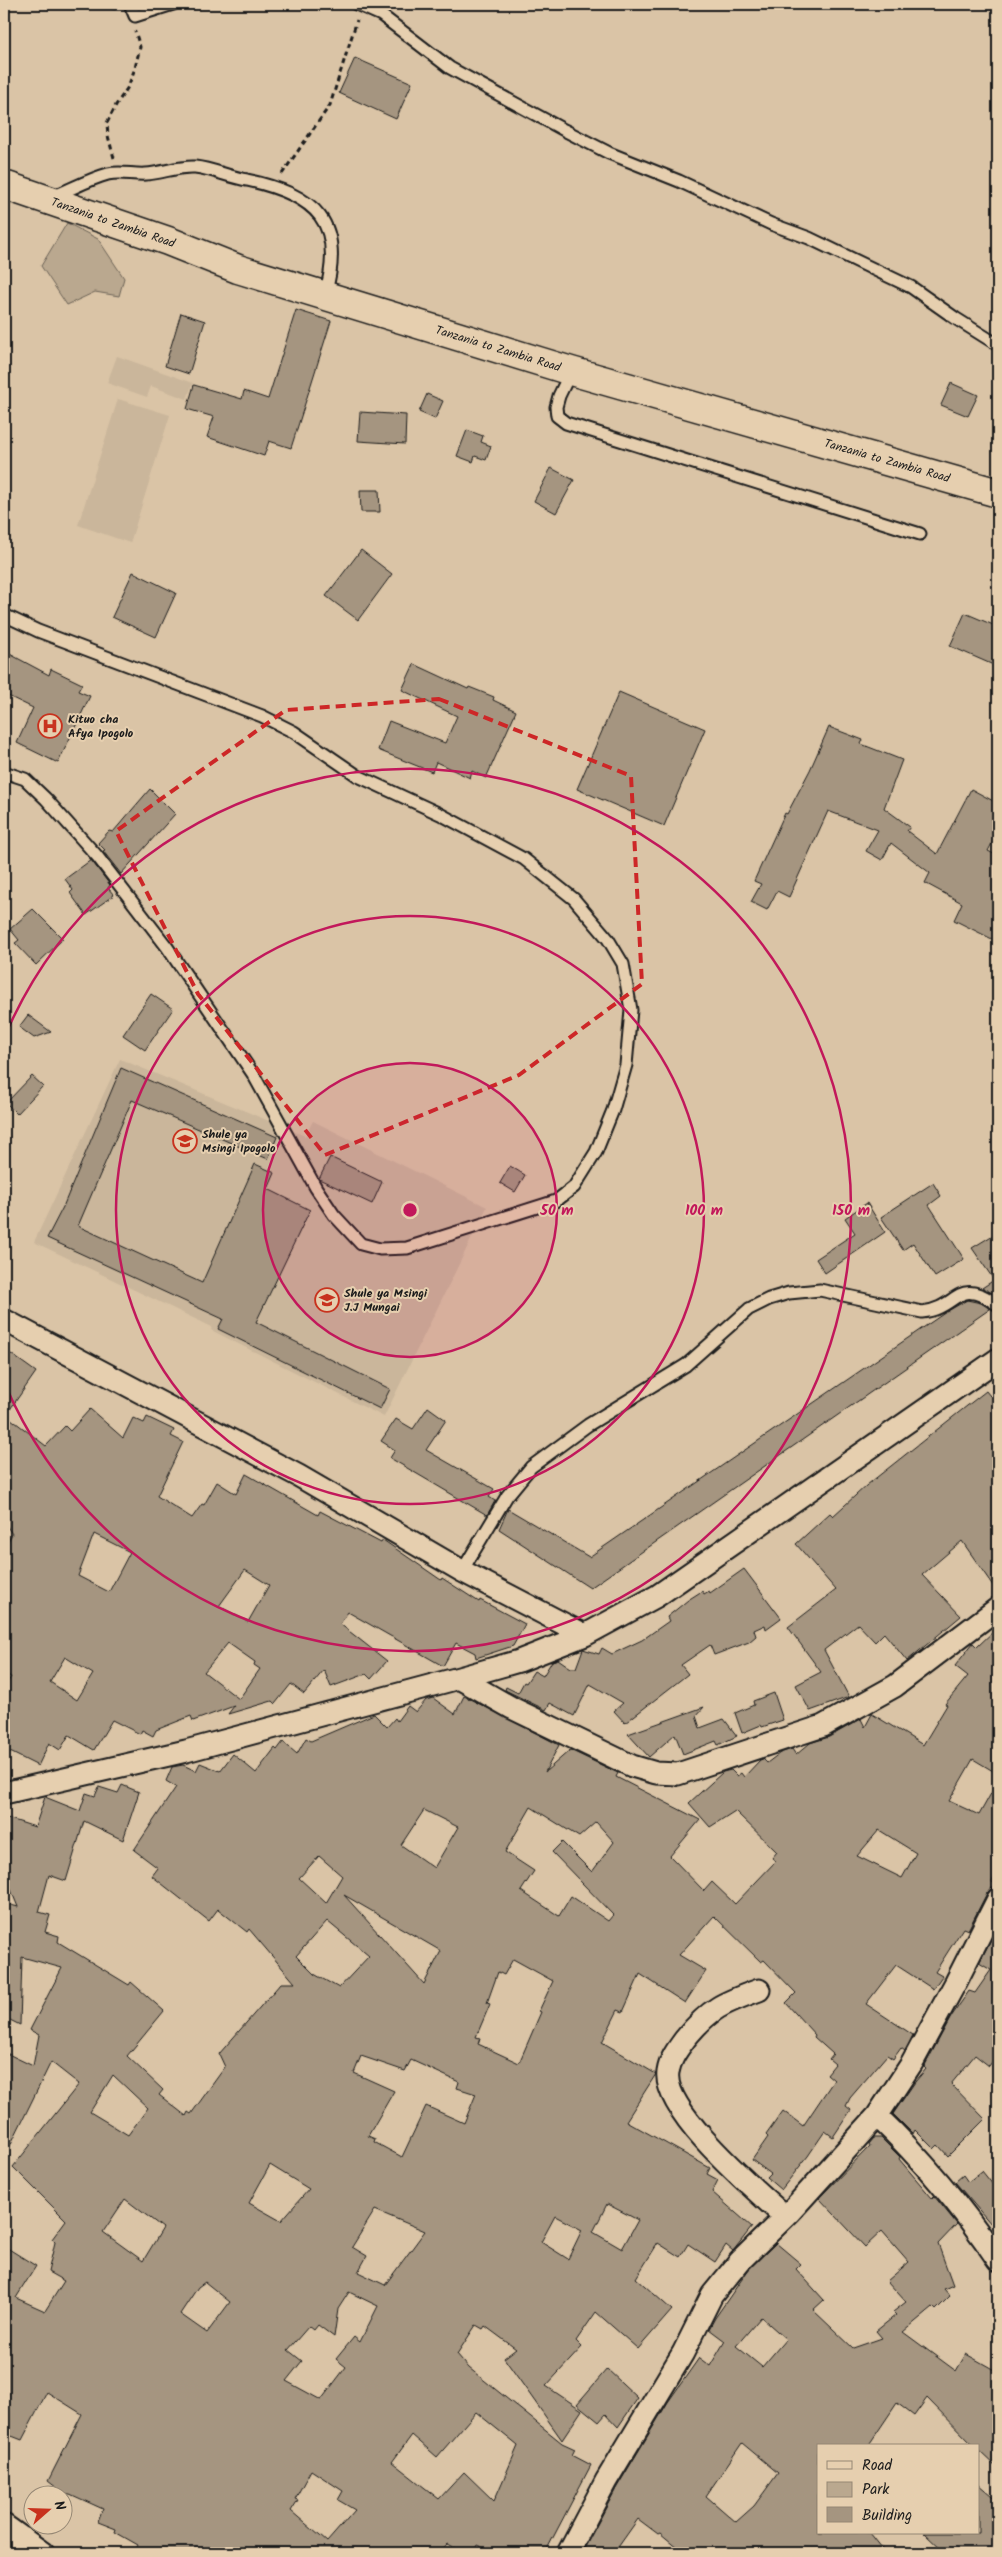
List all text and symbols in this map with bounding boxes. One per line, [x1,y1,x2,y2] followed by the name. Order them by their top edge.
[48,193,179,254] street label: Tanzania to Zambia Road
[433,321,564,377] street label: Tanzania to Zambia Road
[822,434,953,488] street label: Tanzania to Zambia Road
[68,710,134,743] place label: Kituo cha Afya Ipogolo
[37,713,63,739] hospital icon: Kituo cha Afya Ipogolo
[202,1125,276,1158] place label: Shule ya Msingi Ipogolo
[172,1128,198,1154] school or university icon: Shule ya Msingi Ipogolo
[539,1199,574,1223] text: 50 m
[685,1199,723,1223] text: 100 m
[832,1199,870,1223] text: 150 m
[401,1201,419,1219] centre of rings
[344,1284,428,1317] place label: Shule ya Msingi J.J Mungai
[314,1287,340,1313] school or university icon: Shule ya Msingi J.J Mungai
[817,2444,980,2534] legend
[862,2454,893,2478] text: Road
[862,2478,890,2502] text: Park
[22,2484,72,2534] north arrow
[47,2498,71,2514] text: N
[862,2504,912,2528] text: Building

